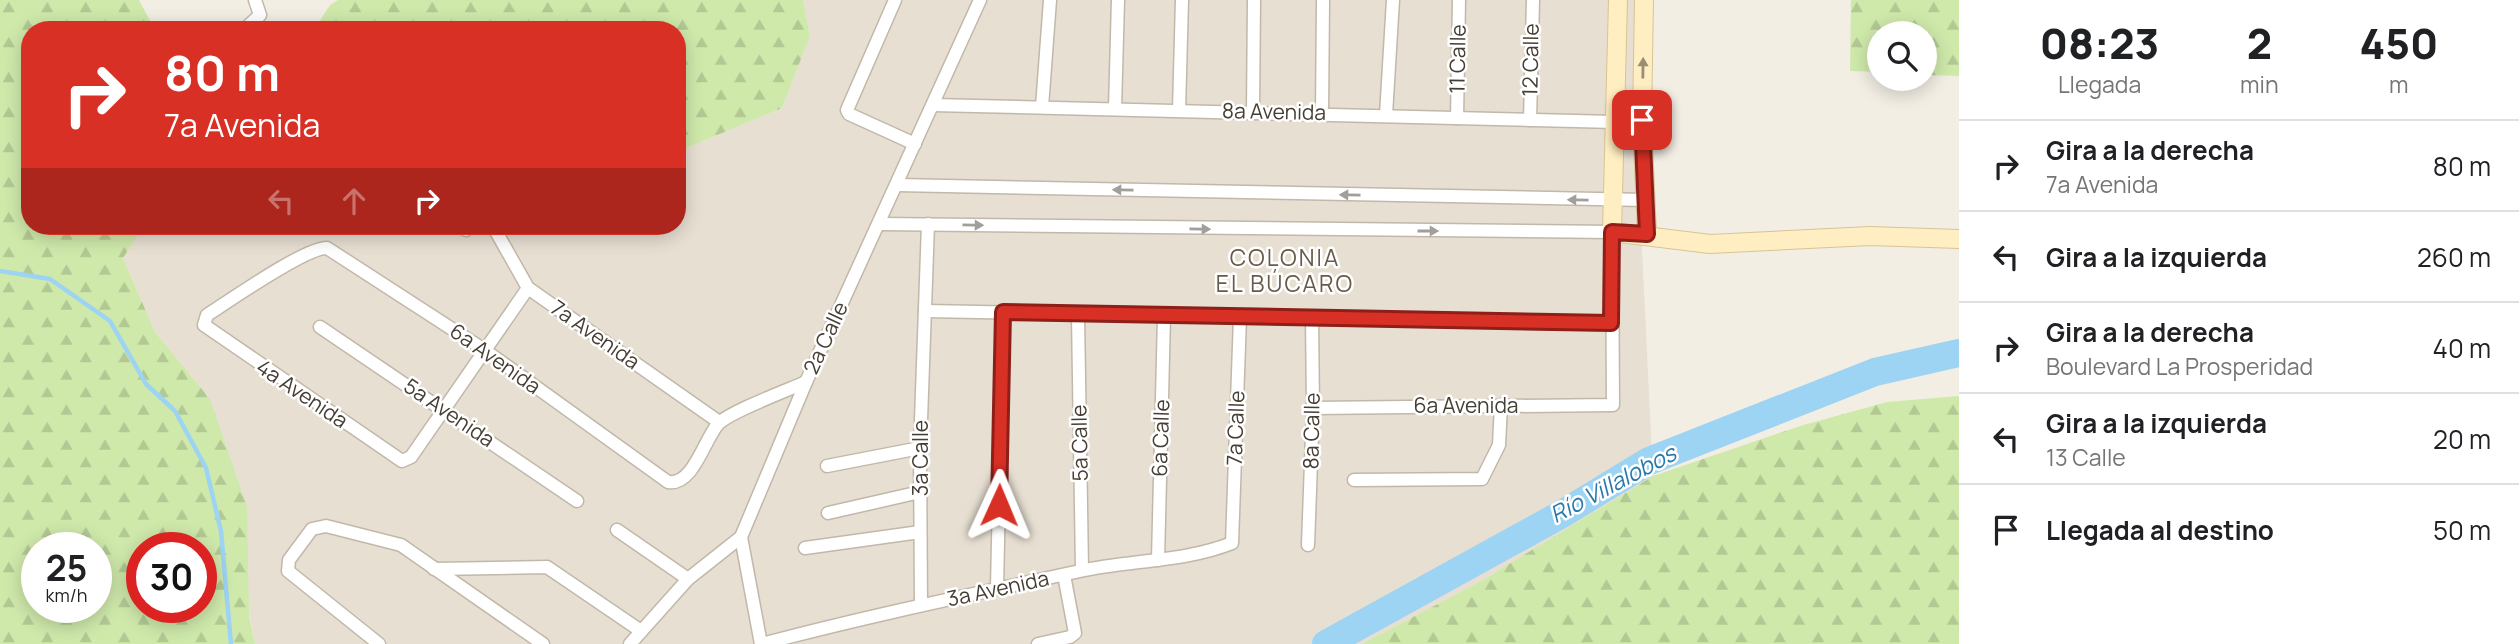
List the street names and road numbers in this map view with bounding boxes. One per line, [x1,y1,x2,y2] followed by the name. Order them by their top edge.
[1515,23,1545,97] street label: 12 Calle
[1442,24,1472,94] street label: 11 Calle
[1222,96,1326,126] street label: 8a Avenida
[546,293,646,375] street label: 7a Avenida
[796,297,854,378] street label: 2a Calle
[445,317,547,400] street label: 6a Avenida
[251,352,354,434] street label: 4a Avenida
[399,371,501,453] street label: 5a Avenida
[1220,390,1250,466] street label: 7a Calle
[1413,391,1519,419] street label: 6a Avenida
[1296,392,1326,470] street label: 8a Calle
[1145,399,1175,477] street label: 6a Calle
[1064,404,1094,482] street label: 5a Calle
[906,420,934,496] street label: 3a Calle
[944,564,1051,612] street label: 3a Avenida

